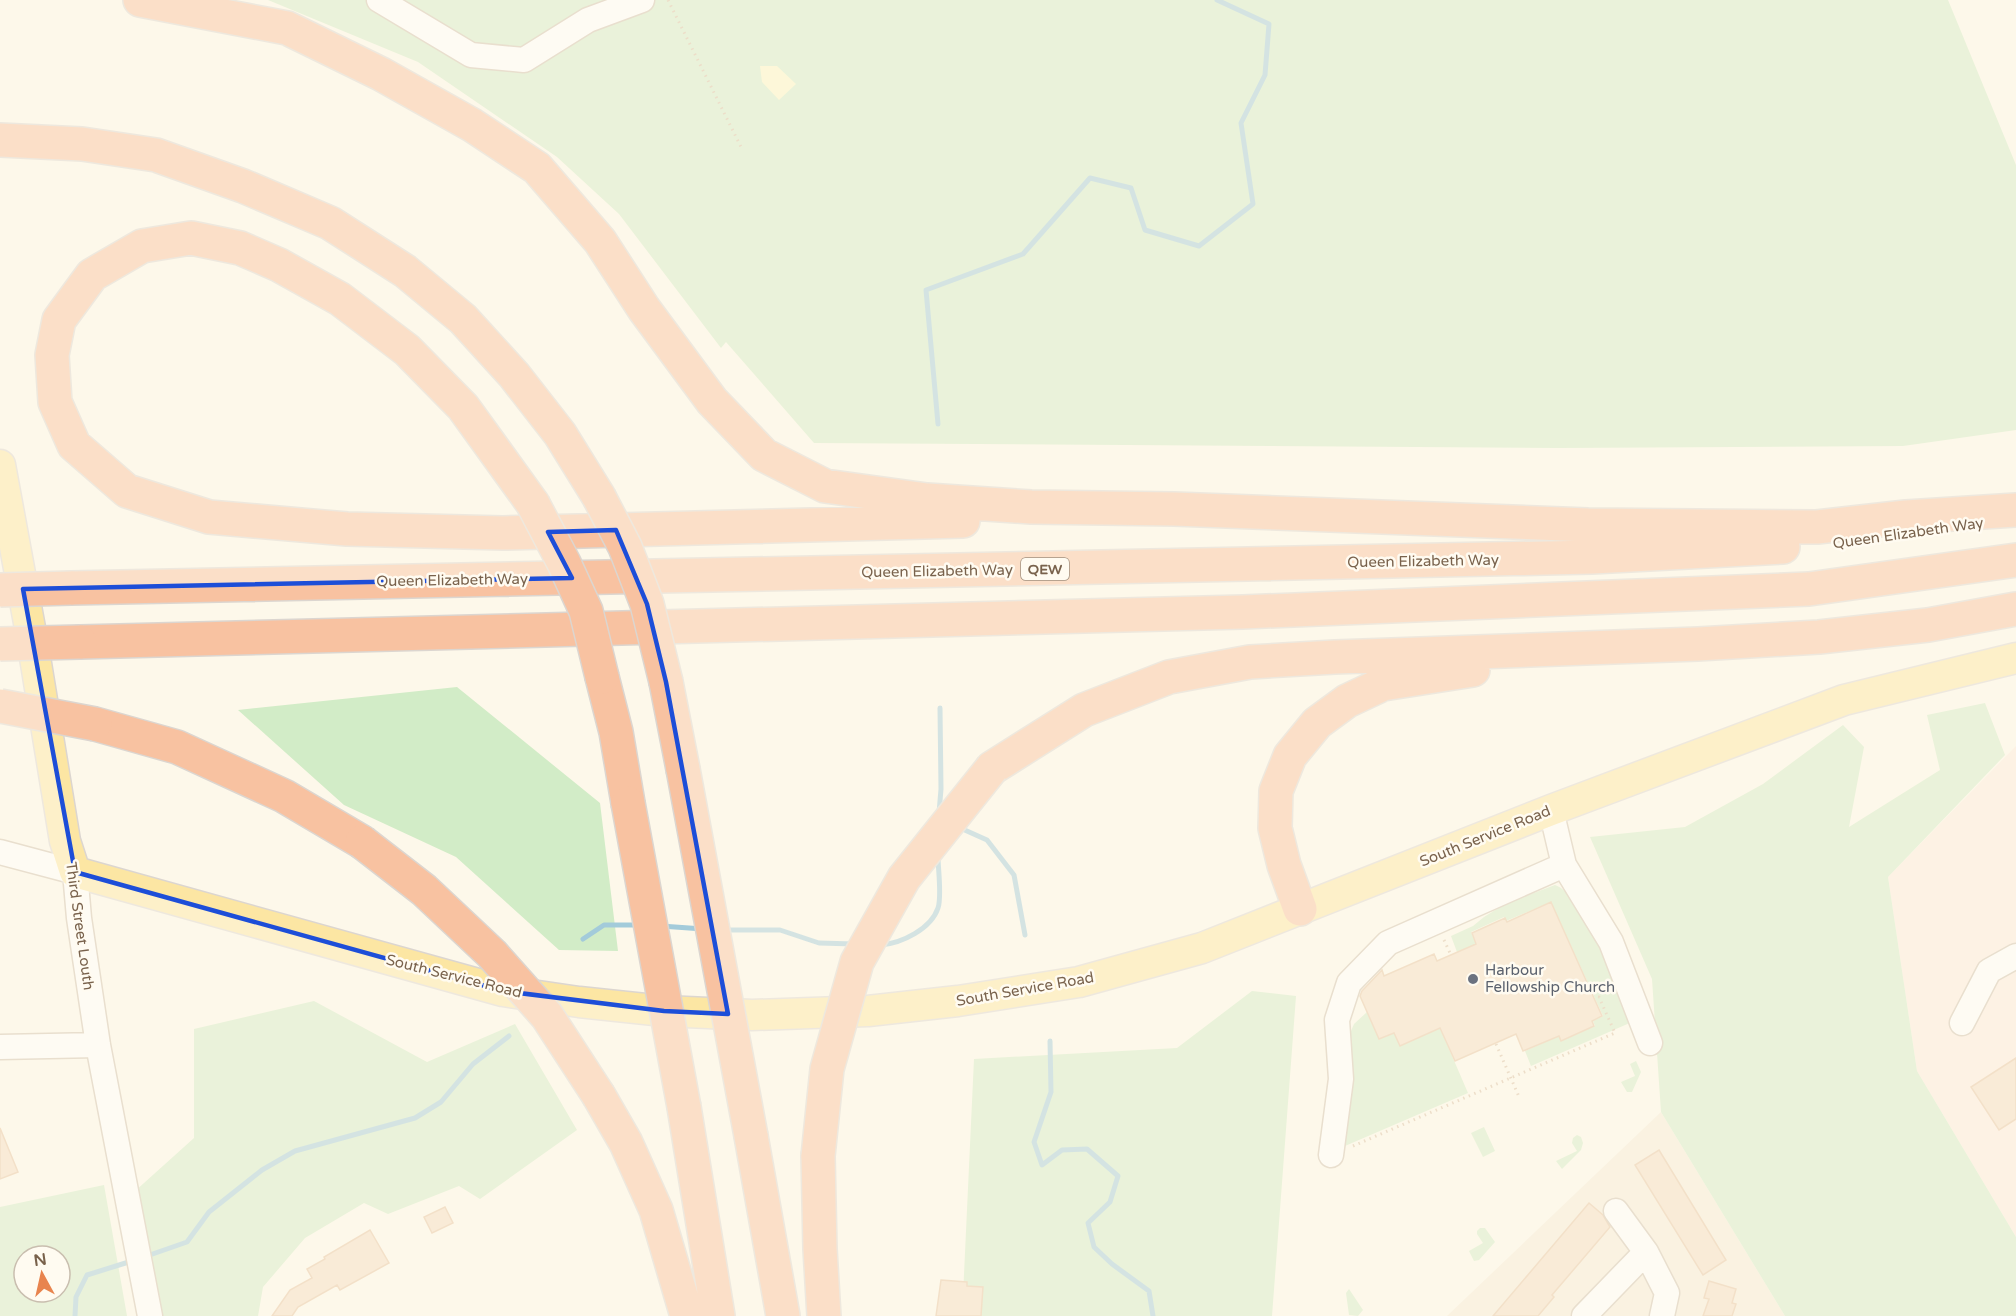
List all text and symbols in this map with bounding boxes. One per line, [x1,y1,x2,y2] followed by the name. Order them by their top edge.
[1832,514,1984,552] street label: Queen Elizabeth Way
[1347,551,1499,571] street label: Queen Elizabeth Way
[1021,558,1069,580] road number: QEW
[861,561,1013,581] street label: Queen Elizabeth Way
[376,570,528,590] street label: Queen Elizabeth Way
[1417,802,1553,870] street label: South Service Road
[62,861,98,991] street label: Third Street Louth
[384,950,524,1002] street label: South Service Road
[1485,961,1615,996] place label: Harbour Fellowship Church
[955,968,1095,1010] street label: South Service Road
[1466,972,1480,986] marker: Harbour Fellowship Church
[12,1244,72,1304] north arrow
[32,1249,48,1271] text: N

